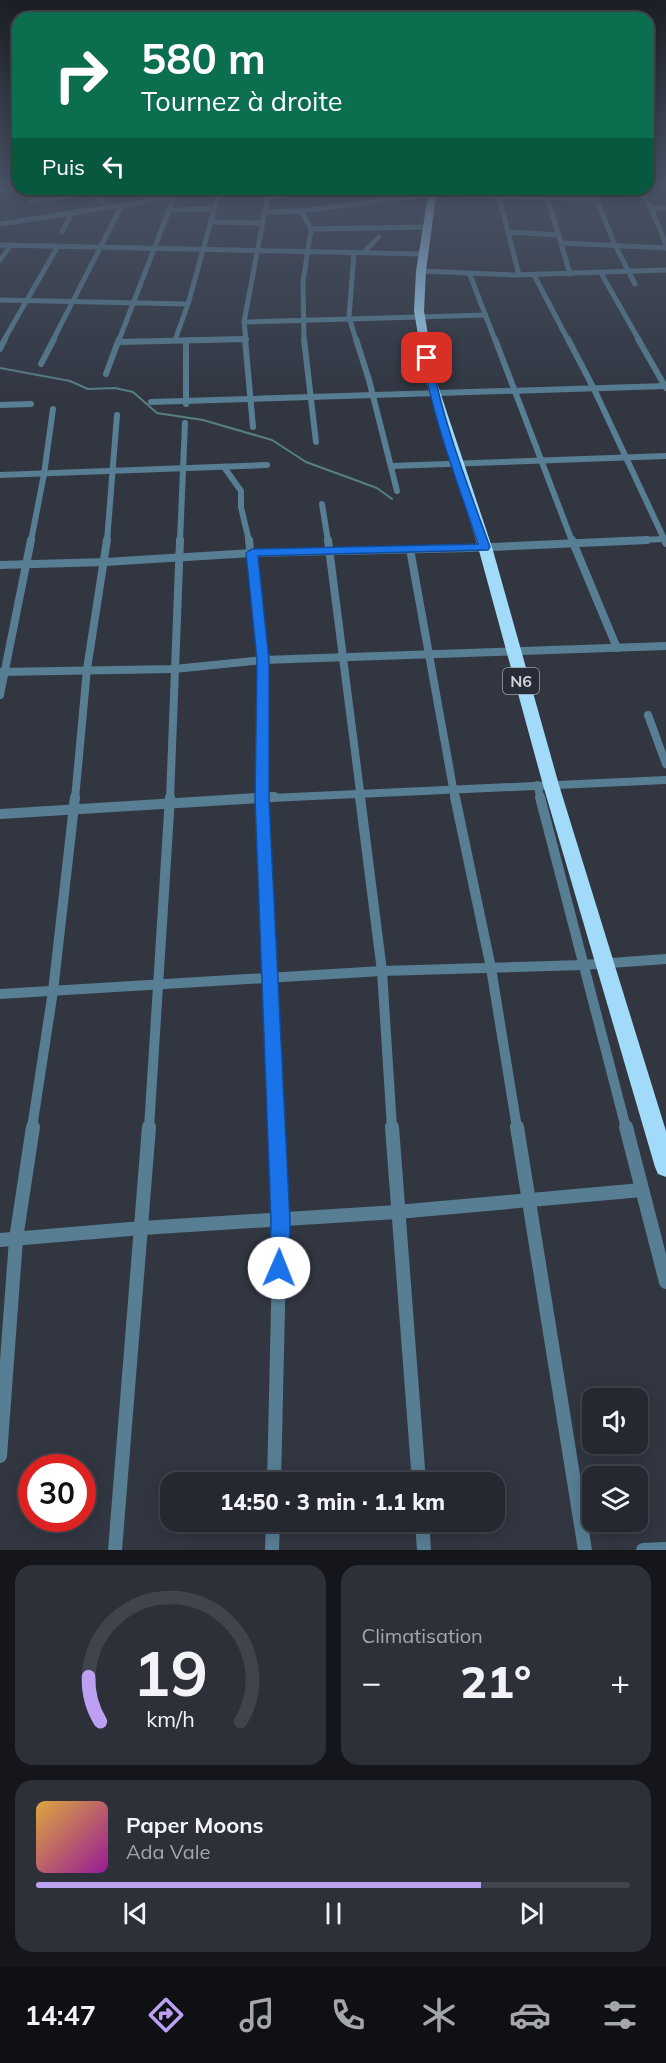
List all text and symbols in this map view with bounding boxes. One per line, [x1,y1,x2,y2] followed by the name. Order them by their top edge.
[141,32,266,85] text: 580 m
[42,36,120,114] icon: right
[141,84,342,118] text: Tournez à droite
[97,150,130,183] icon: left
[42,153,85,181] text: Puis
[401,332,452,383] pin
[410,341,443,374] icon: arrive
[503,668,539,694] road number: N6
[247,1236,311,1300] position arrow
[582,1388,648,1532] map controls
[582,1388,648,1454] button: sound
[18,1454,96,1532] speed limit sign: 30
[582,1466,648,1532] button: layers
[220,1488,445,1516] text: 14:50 · 3 min · 1.1 km
[362,1623,483,1648] text: Climatisation
[133,1633,208,1712] text: 19
[460,1653,531,1709] text: 21°
[362,1661,381,1702] text: −
[610,1661,630,1702] text: +
[146,1705,194,1732] text: km/h
[126,1811,264,1839] text: Paper Moons
[126,1839,210,1864] text: Ada Vale
[119,1897,152,1930] icon: previous
[317,1897,350,1930] icon: pause
[515,1897,548,1930] icon: next
[145,1994,187,2036] icon: directions
[236,1994,278,2036] icon: music
[327,1994,369,2036] icon: phone
[418,1994,460,2036] icon: climate
[509,1994,551,2036] icon: car
[599,1994,641,2036] icon: filters
[24,1998,96,2032] text: 14:47

